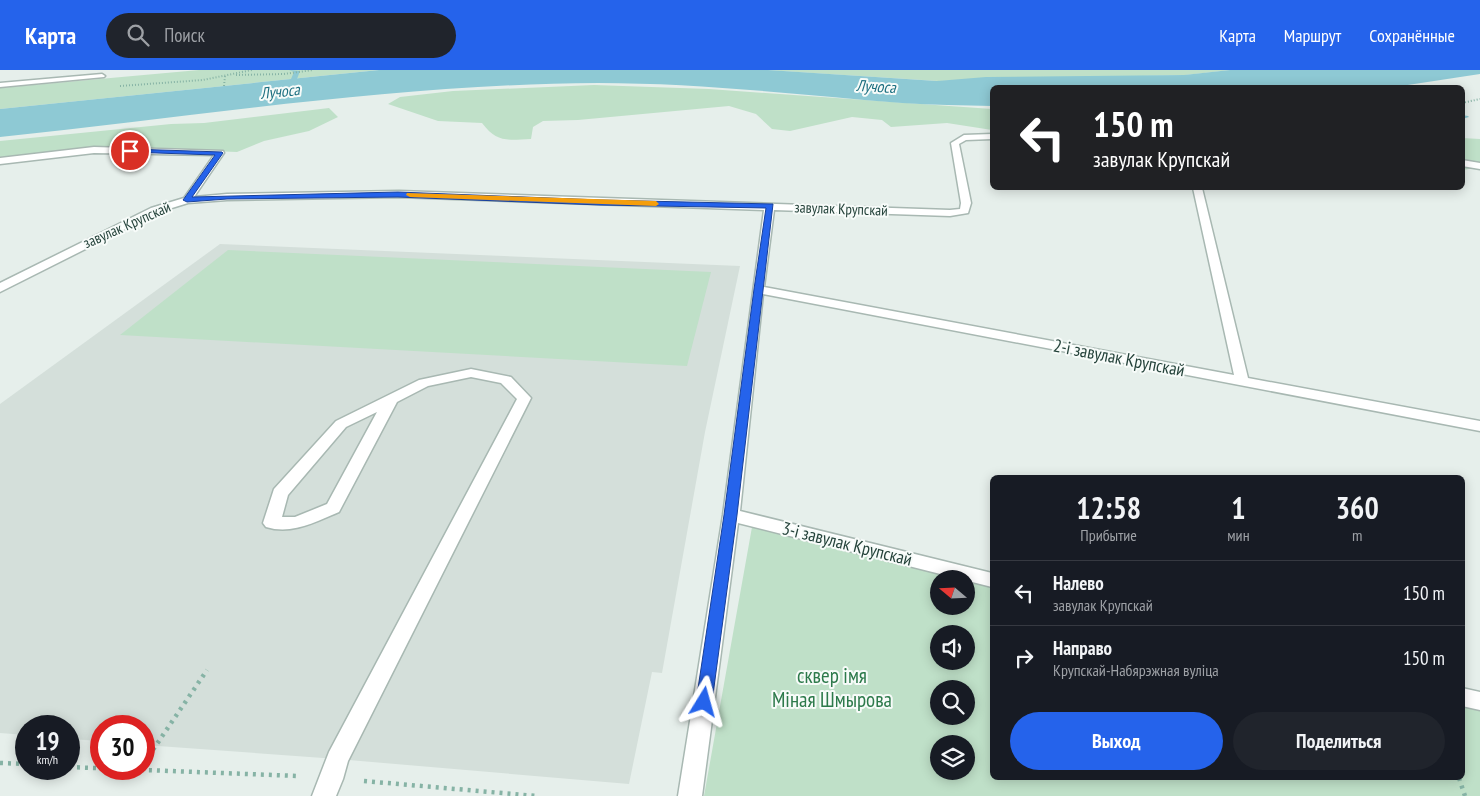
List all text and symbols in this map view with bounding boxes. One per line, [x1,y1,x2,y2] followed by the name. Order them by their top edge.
[106,13,456,58] search box
[25,20,76,51] text: Карта
[124,21,152,49] icon: search
[164,23,205,47] text: Поиск
[1219,24,1256,47] text: Карта
[1284,24,1341,47] text: Маршрут
[1369,24,1455,47] text: Сохранённые
[855,75,898,97] water label: Лучоса
[258,79,302,103] water label: Лучоса
[1093,101,1174,147] text: 150 m
[1010,105,1075,170] icon: left
[109,130,151,172] pin
[116,137,144,165] icon: arrive
[1093,145,1230,173] text: завулак Крупскай
[80,197,173,252] street label: завулак Крупскай
[794,197,888,220] street label: завулак Крупскай
[1052,334,1187,382] street label: 2-і завулак Крупскай
[1076,488,1141,527] text: 12:58
[1231,488,1246,527] text: 1
[1336,488,1379,527] text: 360
[780,516,915,571] street label: 3-і завулак Крупскай
[1080,525,1137,545] text: Прибытие
[1227,525,1250,545] text: мин
[1352,525,1363,545] text: m
[930,570,975,615] north arrow
[930,570,975,780] map controls
[1053,571,1104,595] text: Налево
[1010,579,1038,607] icon: left
[1403,581,1445,605] text: 150 m
[1053,595,1153,615] text: завулак Крупскай
[930,625,975,670] button: sound
[1053,636,1112,660] text: Направо
[1010,644,1038,672] icon: right
[1403,646,1445,670] text: 150 m
[1053,660,1219,680] text: Крупскай-Набярэжная вуліца
[772,662,892,713] park label: сквер імя Міная Шмырова
[677,675,729,727] position arrow
[930,680,975,725] button: search
[1010,712,1223,770] button: Выход
[1233,712,1445,770] button: Поделиться
[90,715,155,780] speed limit sign: 30
[36,725,59,757] text: 19
[930,735,975,780] button: layers
[37,752,58,767] text: km/h

